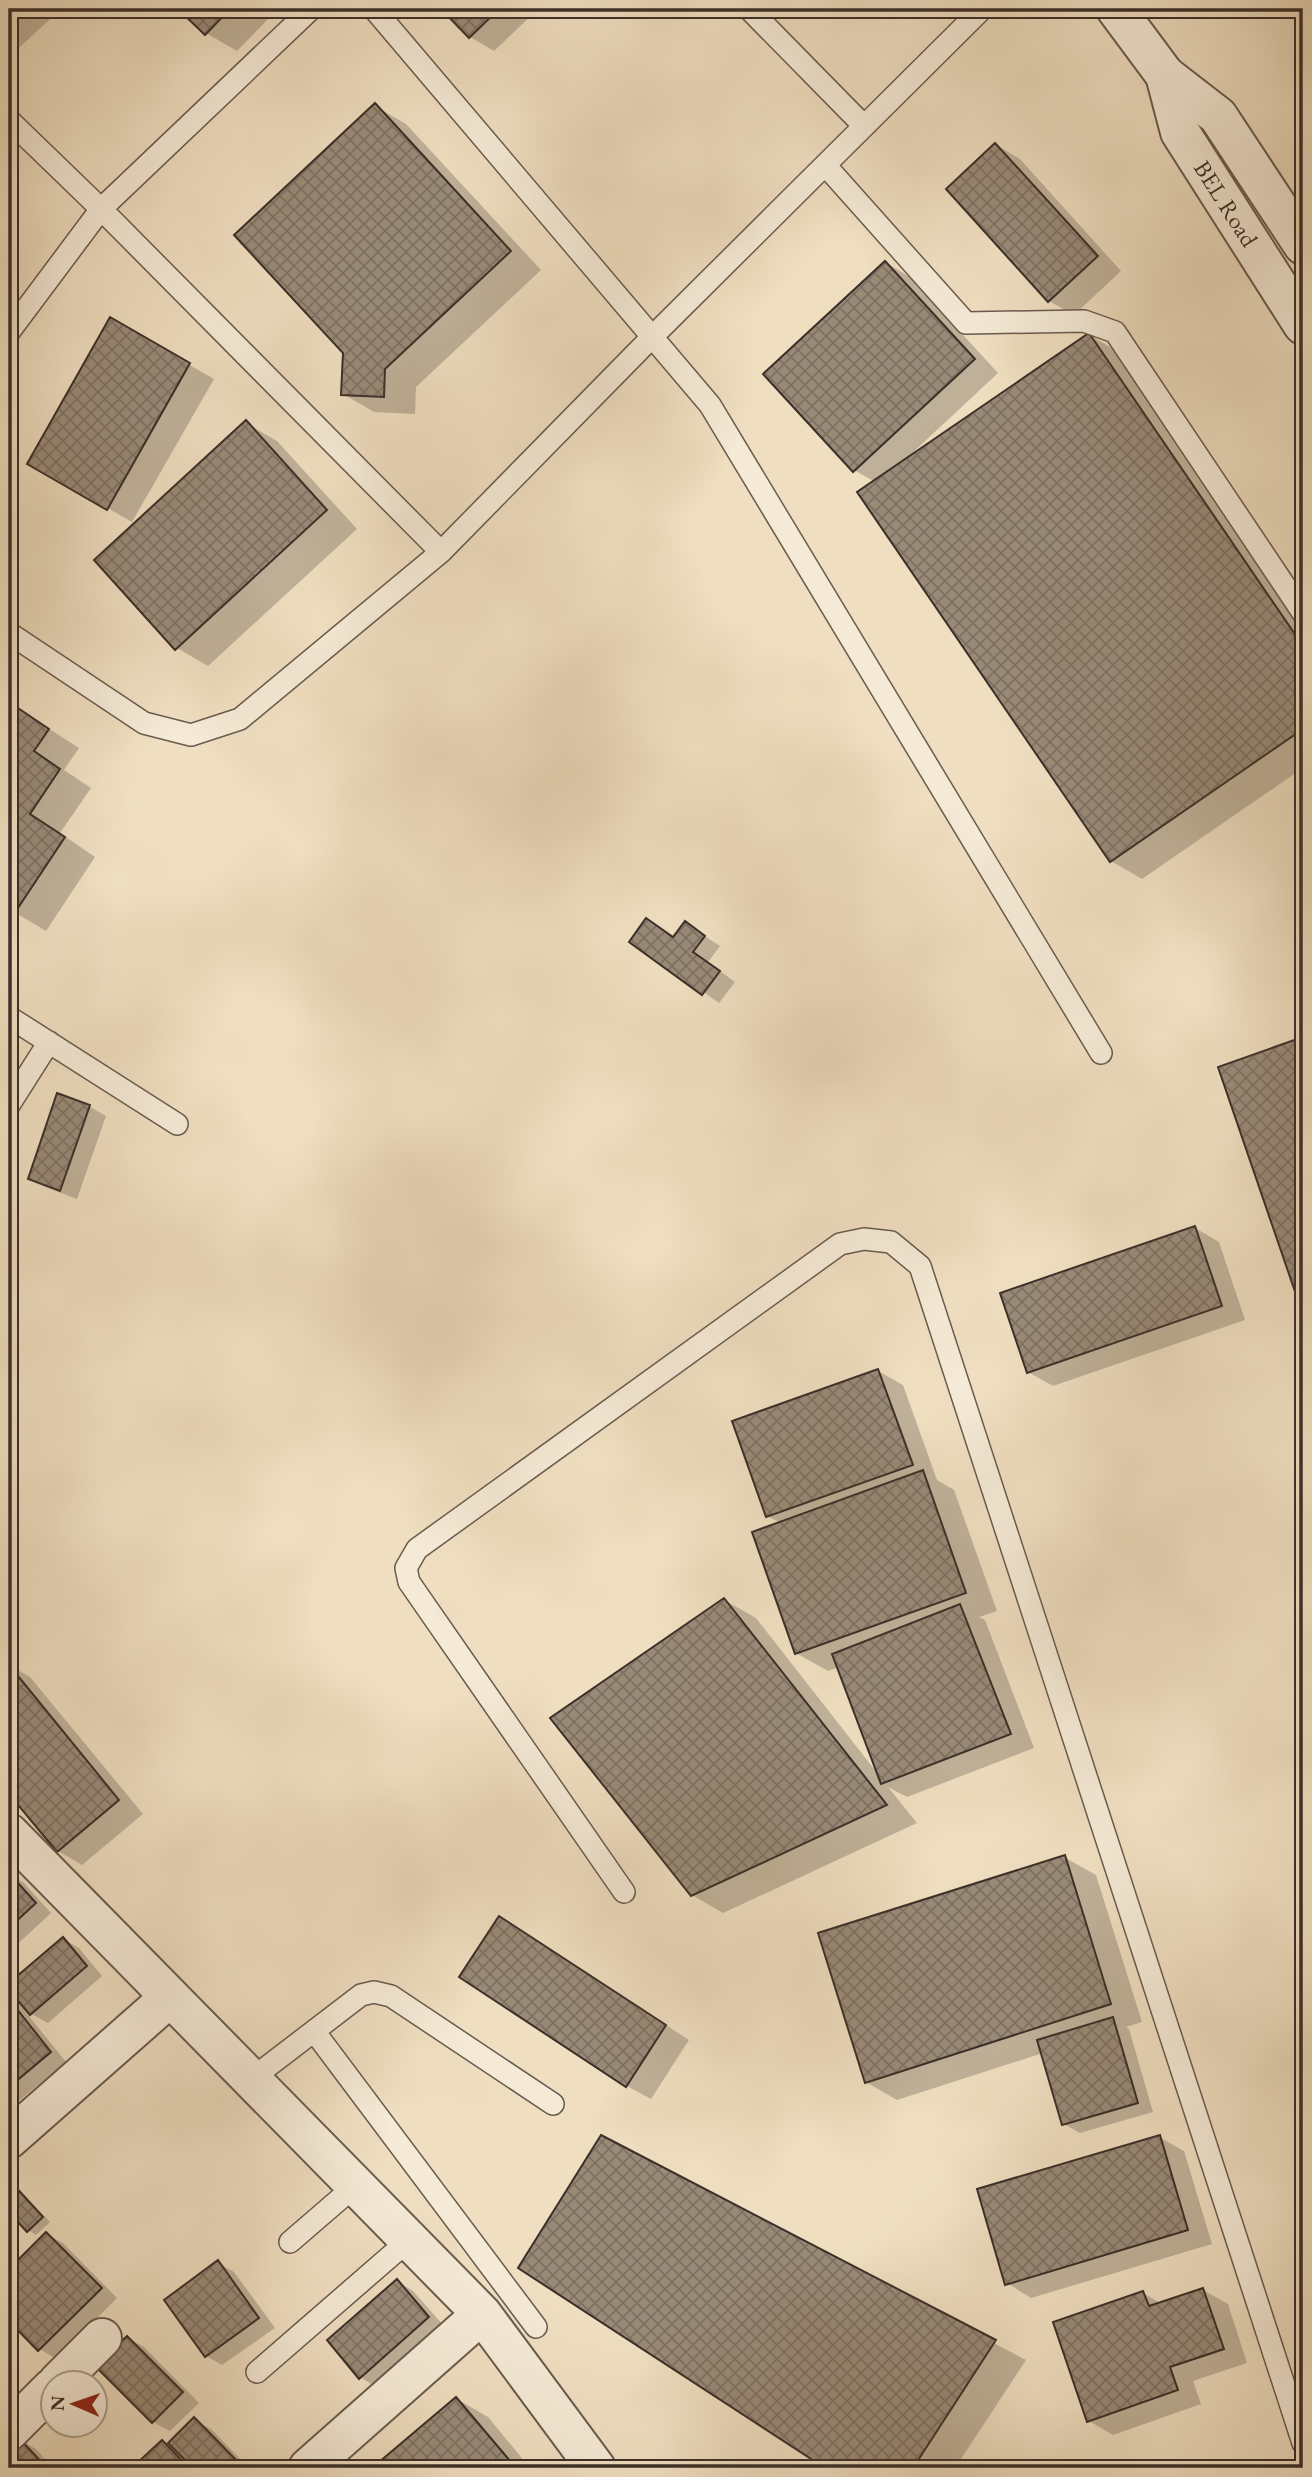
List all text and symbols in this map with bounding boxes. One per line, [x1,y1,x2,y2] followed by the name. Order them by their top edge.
[1187,154,1266,253] street label: BEL Road
[38,2368,108,2438] north arrow
[45,2395,70,2412] text: N

